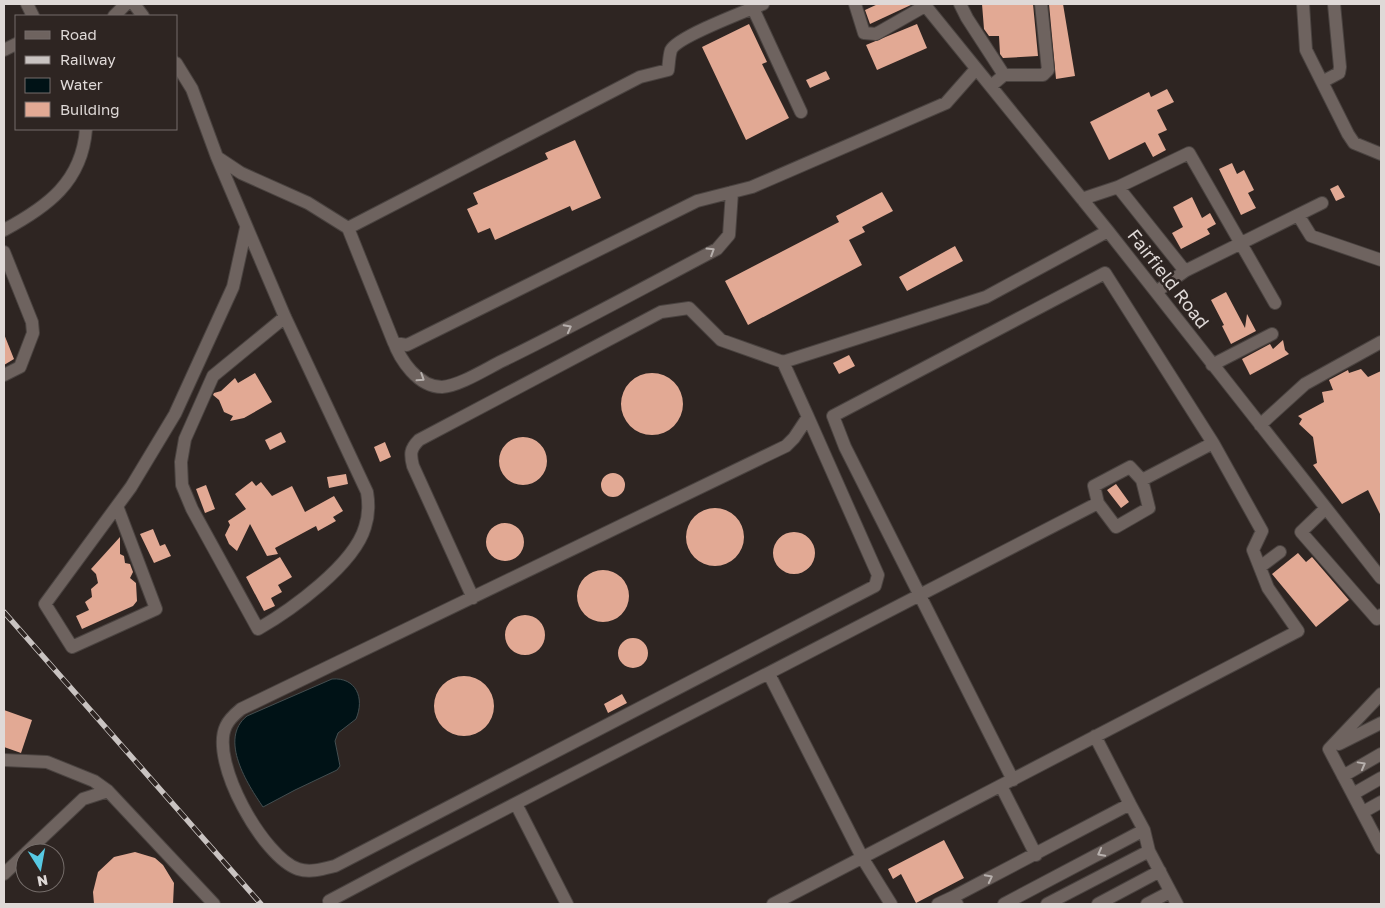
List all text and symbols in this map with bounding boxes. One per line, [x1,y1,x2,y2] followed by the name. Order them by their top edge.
[15,15,178,130] legend
[60,25,97,43] text: Road
[60,50,116,68] text: Railway
[60,75,103,93] text: Water
[60,100,120,118] text: Building
[1123,224,1214,332] street label: Fairfield Road
[706,248,715,258] one-way arrow
[563,324,572,334] one-way arrow
[416,371,425,381] one-way arrow
[1357,761,1366,771] one-way arrow
[15,843,65,893] north arrow
[1097,847,1106,857] one-way arrow
[36,872,49,891] text: N
[984,874,993,885] one-way arrow

